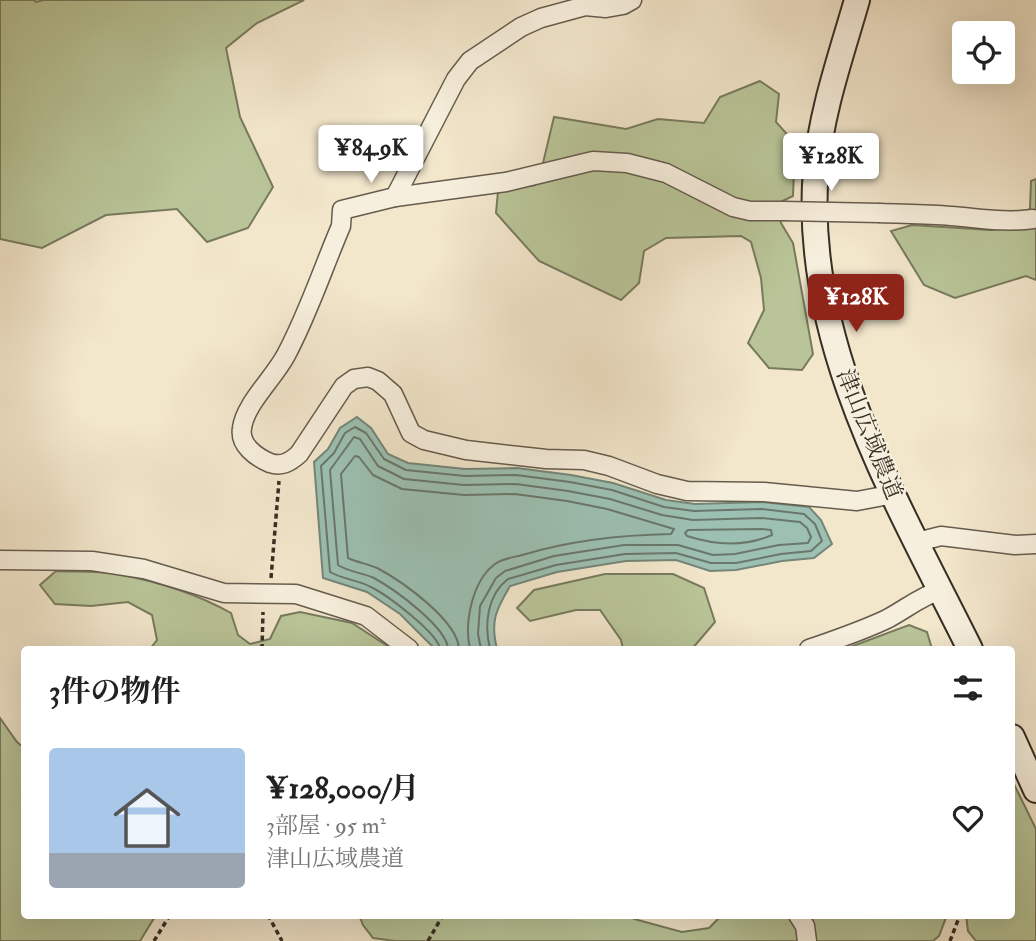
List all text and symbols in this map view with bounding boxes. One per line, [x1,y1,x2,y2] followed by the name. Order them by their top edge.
[952,21,1015,84] map controls
[952,21,1015,84] button: locate
[314,125,428,185] pin: ¥84.9K
[334,133,408,162] text: ¥84.9K
[782,134,880,193] pin: ¥128K
[799,141,863,170] text: ¥128K
[807,274,905,334] pin: ¥128K
[824,282,888,311] text: ¥128K
[830,365,909,504] street label: 津山広域農道
[949,669,987,707] icon: filters
[49,673,181,710] text: 3件の物件
[266,770,420,807] text: ¥128,000/月
[105,776,189,860] icon: home
[949,799,987,837] icon: heart
[266,811,386,840] text: 3部屋 · 95 m²
[266,844,404,873] text: 津山広域農道

